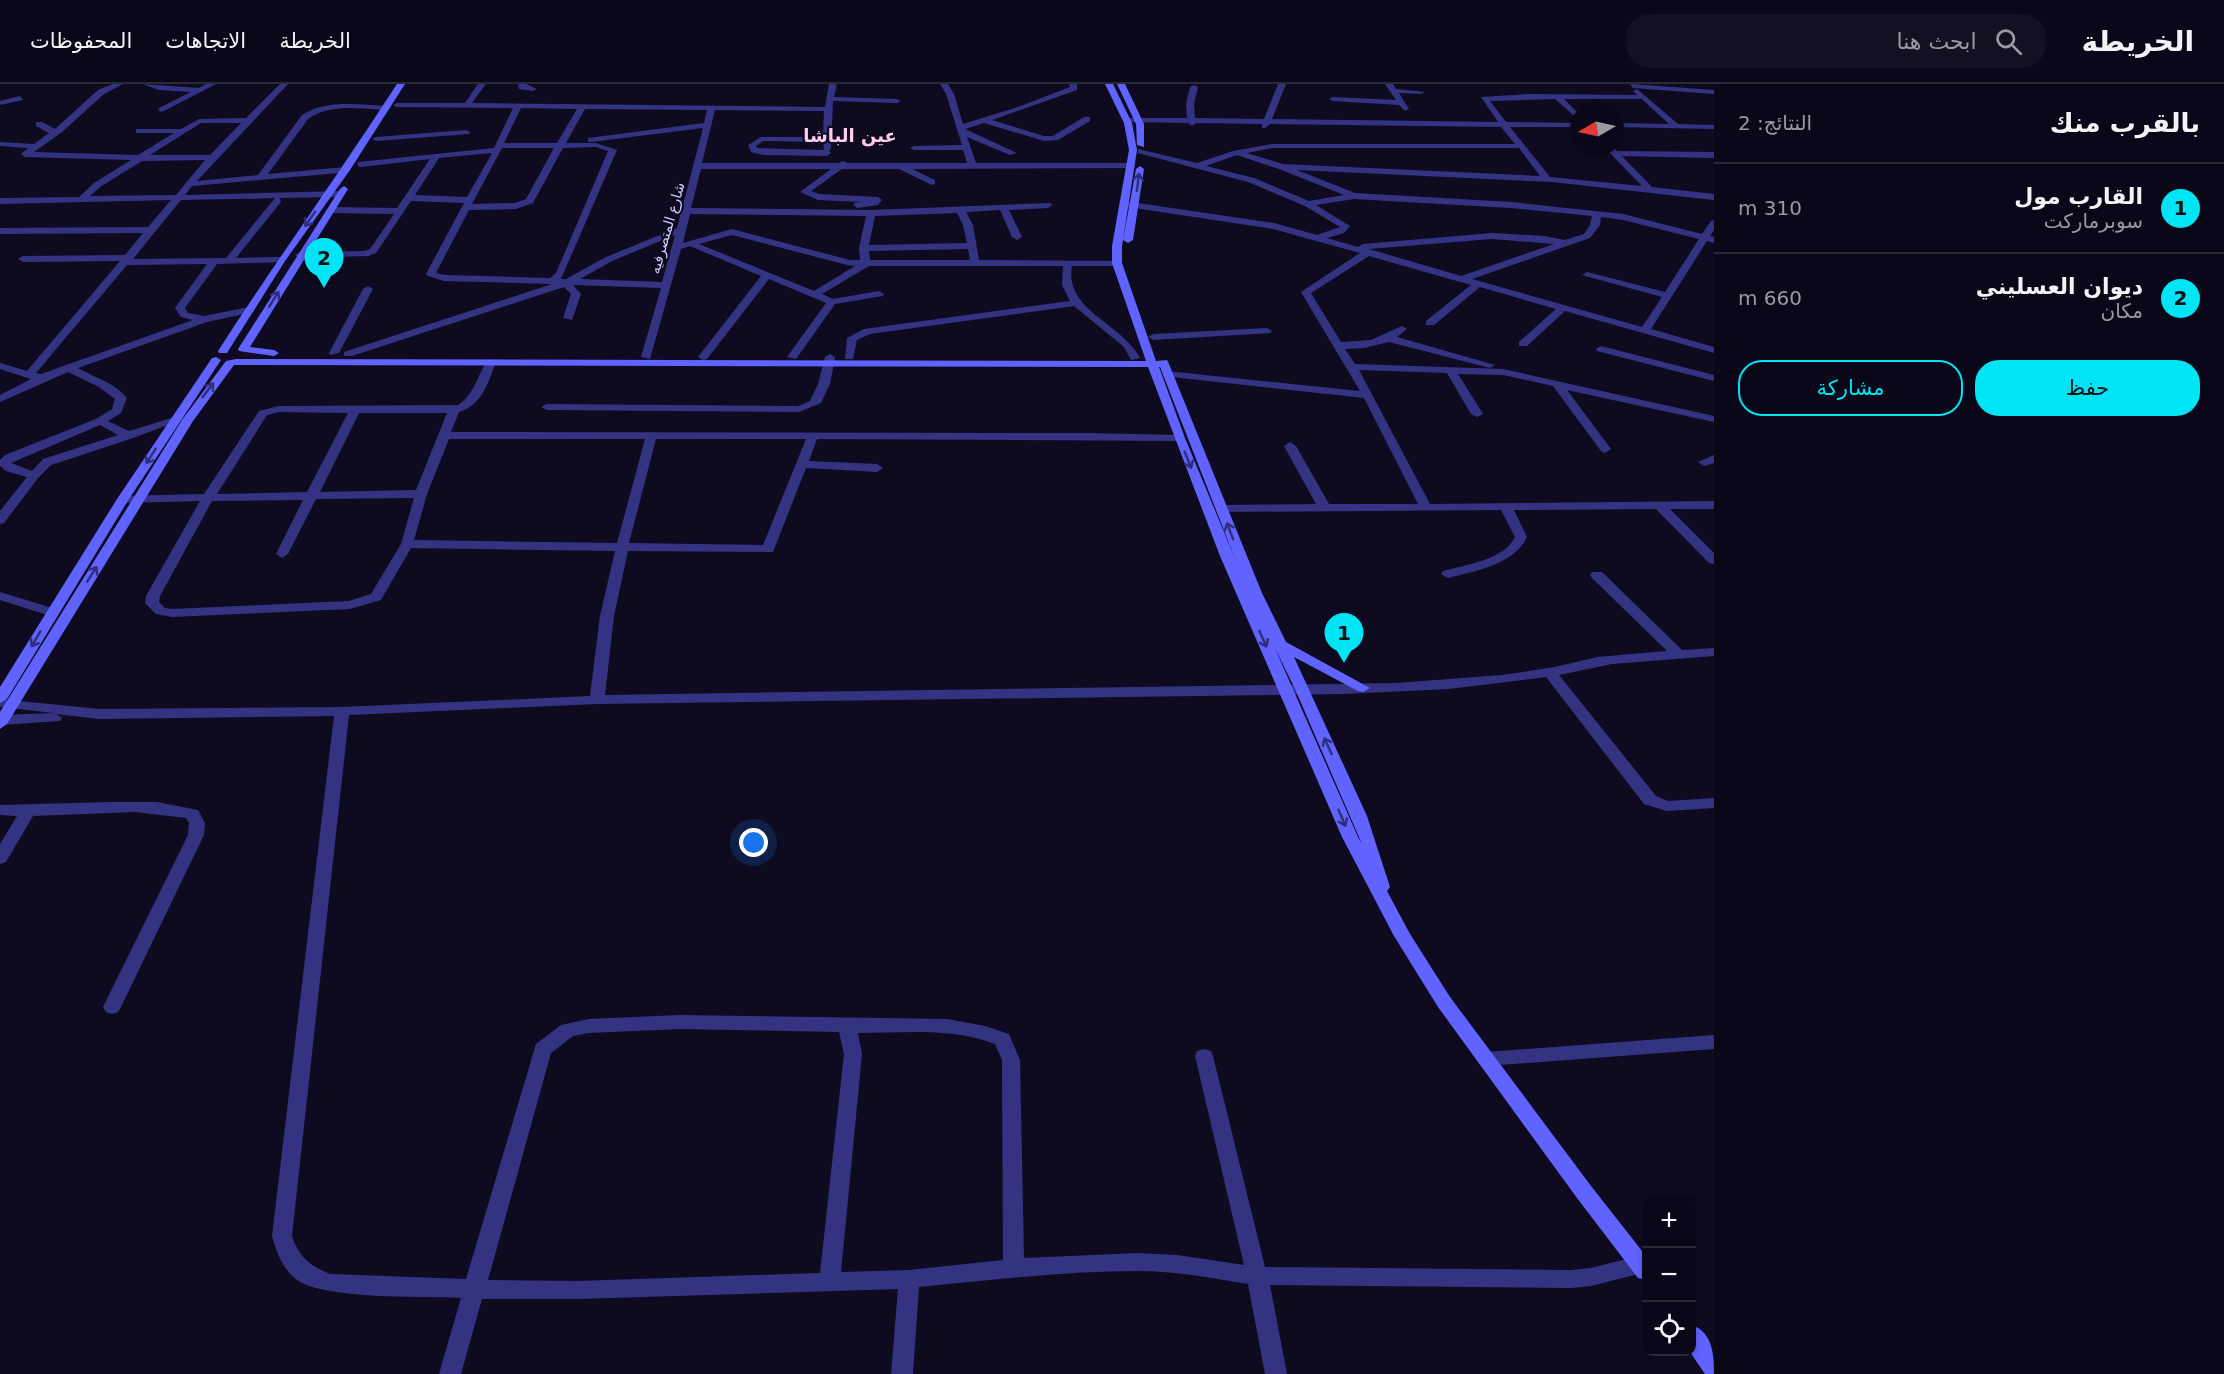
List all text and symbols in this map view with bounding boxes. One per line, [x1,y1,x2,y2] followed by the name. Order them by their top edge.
[1626,14,2046,68] search box
[1992,25,2025,58] icon: search
[2082,25,2194,58] text: الخريطة
[30,29,132,53] text: المحفوظات
[165,29,246,53] text: الاتجاهات
[279,29,351,53] text: الخريطة
[1897,29,1977,54] text: ابحث هنا
[1570,102,1624,156] north arrow
[2050,108,2200,138] text: بالقرب منك
[1738,111,1812,135] text: النتائج: 2
[803,125,897,147] district label: عين الباشا
[1133,173,1144,193] one-way arrow
[646,180,689,276] street label: شارع المتصرفيه
[2014,184,2143,209] text: القارب مول
[1738,196,1802,220] text: 310 m
[2174,196,2187,220] text: 1
[2044,209,2143,233] text: سوبرماركت
[304,211,316,227] one-way arrow
[304,238,344,288] pin: 2
[1976,274,2143,299] text: ديوان العسليني
[1738,286,1802,310] text: 660 m
[2174,286,2187,310] text: 2
[268,291,280,308] one-way arrow
[2100,299,2143,323] text: مكان
[1738,360,1963,416] button: مشاركة
[1975,360,2200,416] button: حفظ
[202,383,214,399] one-way arrow
[145,447,157,464] one-way arrow
[1183,450,1194,468] one-way arrow
[1224,522,1235,541] one-way arrow
[86,566,98,583] one-way arrow
[1324,614,1364,663] pin: 1
[30,629,41,647] one-way arrow
[1258,630,1270,648] one-way arrow
[1322,738,1334,756] one-way arrow
[1337,808,1348,827] one-way arrow
[739,828,768,857] your location
[1642,1194,1696,1356] map controls
[1642,1194,1696,1248] button: +
[1642,1248,1696,1302] button: −
[1642,1302,1696,1356] button: locate

